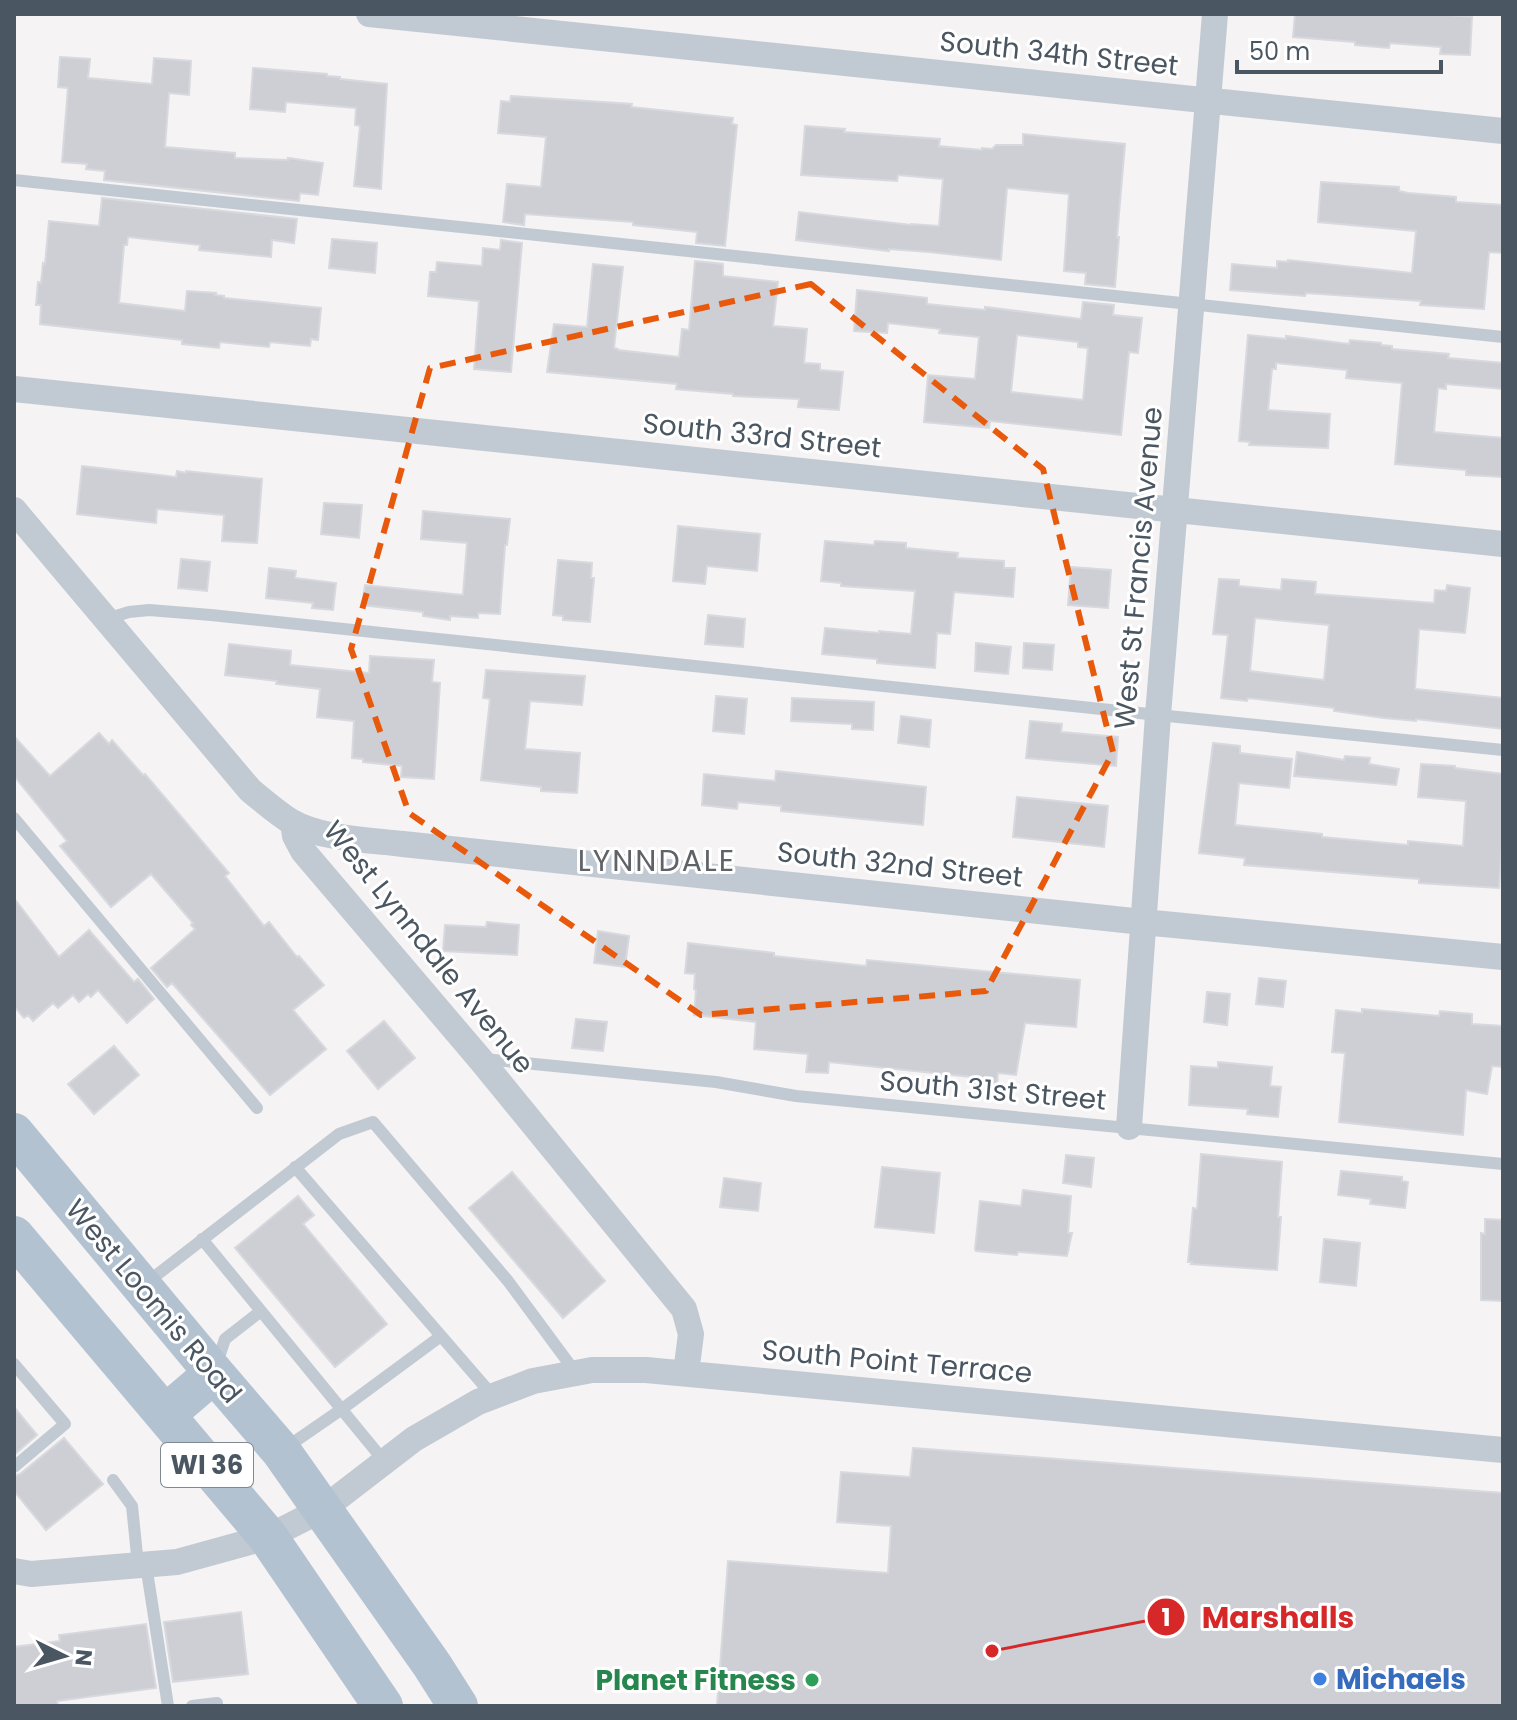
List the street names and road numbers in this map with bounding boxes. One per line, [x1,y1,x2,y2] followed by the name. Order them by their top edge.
[938,22,1180,85] street label: South 34th Street
[641,404,883,467] street label: South 33rd Street
[1105,405,1172,731] street label: West St Francis Avenue
[314,812,543,1082] street label: West Lynndale Avenue
[775,832,1025,897] street label: South 32nd Street
[878,1061,1108,1120] street label: South 31st Street
[57,1191,251,1412] street label: West Loomis Road
[760,1330,1034,1393] street label: South Point Terrace
[161,1443,253,1487] road number: WI 36

